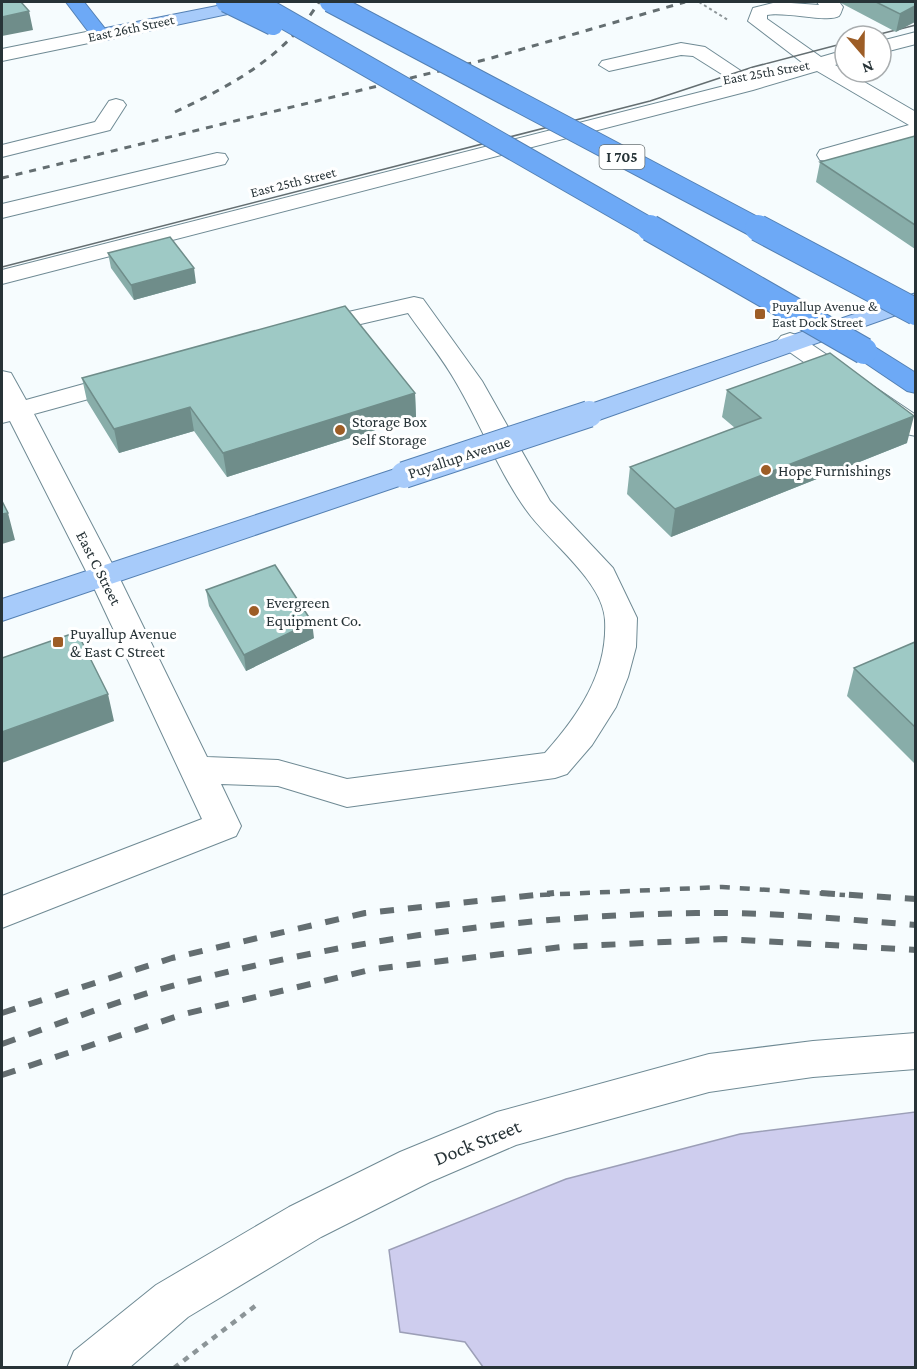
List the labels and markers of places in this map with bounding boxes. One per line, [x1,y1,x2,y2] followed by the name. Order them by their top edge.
[772,298,878,330] place label: Puyallup Avenue & East Dock Street
[753,307,767,321] marker: Puyallup Avenue & East Dock Street
[352,413,428,449] place label: Storage Box Self Storage
[333,423,347,437] marker: Storage Box Self Storage
[778,462,891,480] place label: Hope Furnishings
[759,463,773,477] marker: Hope Furnishings
[266,594,361,630] place label: Evergreen Equipment Co.
[247,604,261,618] marker: Evergreen Equipment Co.
[70,625,177,660] place label: Puyallup Avenue & East C Street
[51,635,65,649] marker: Puyallup Avenue & East C Street

